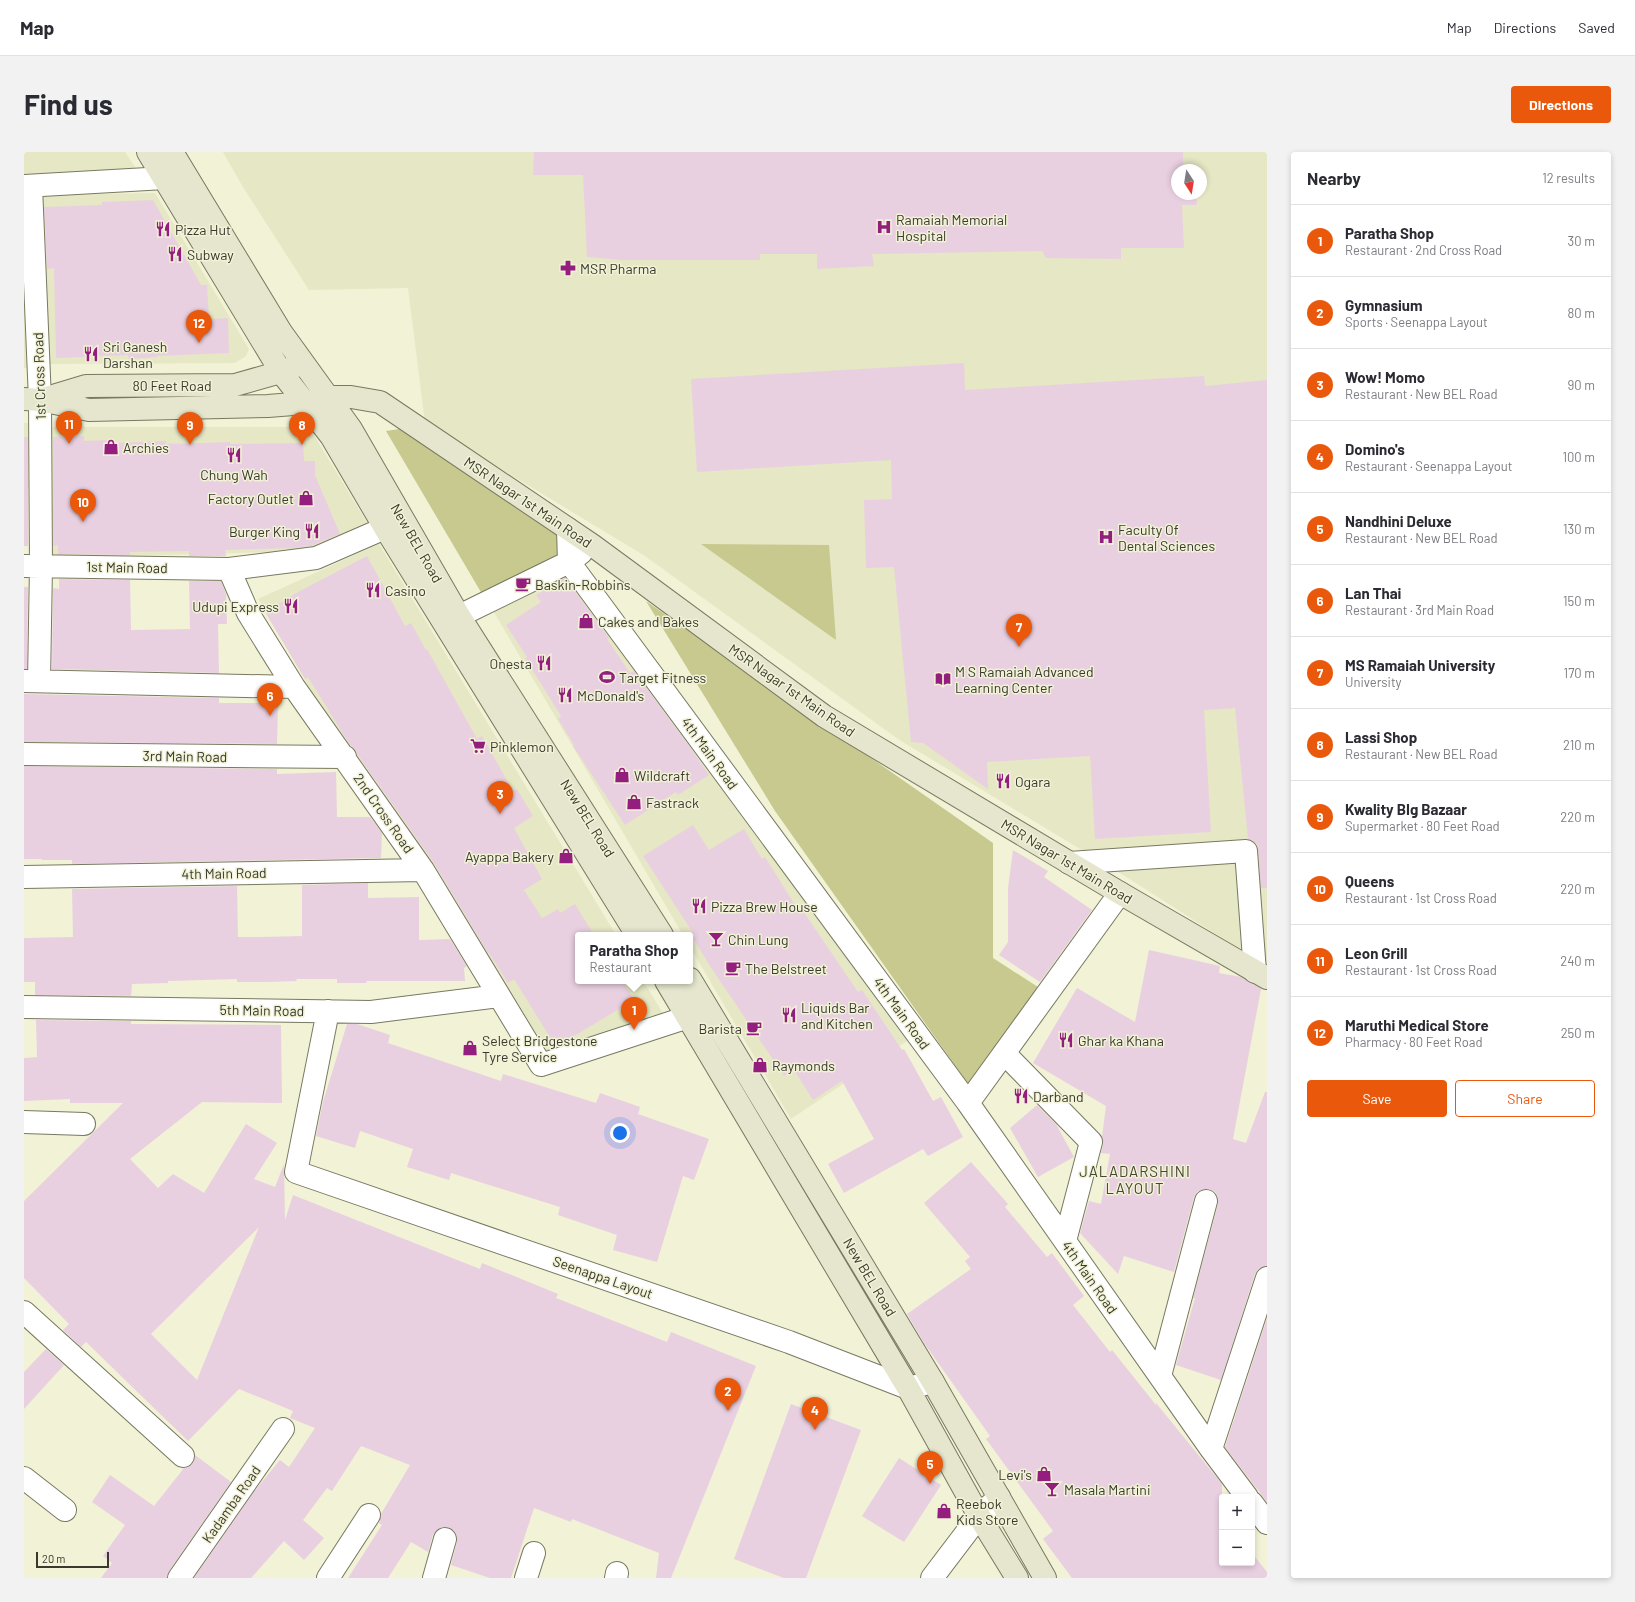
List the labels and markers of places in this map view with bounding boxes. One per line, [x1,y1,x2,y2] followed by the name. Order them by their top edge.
[896,211,1007,244] place label: Ramaiah Memorial Hospital
[875,218,893,236] hospital icon: Ramaiah Memorial Hospital
[154,220,172,238] restaurant icon: Pizza Hut
[175,221,231,238] place label: Pizza Hut
[166,245,184,263] restaurant icon: Subway
[187,246,234,263] place label: Subway
[559,259,577,277] pharmacy icon: MSR Pharma
[580,260,656,277] place label: MSR Pharma
[186,310,212,343] pin: 12
[103,338,167,371] place label: Sri Ganesh Darshan
[82,345,100,363] restaurant icon: Sri Ganesh Darshan
[56,411,82,444] pin: 11
[177,412,203,445] pin: 9
[289,412,315,445] pin: 8
[102,438,120,456] shop icon: Archies
[123,439,169,456] place label: Archies
[225,446,243,464] restaurant icon: Chung Wah
[200,466,268,483] place label: Chung Wah
[70,489,96,522] pin: 10
[297,489,315,507] shop icon: Factory Outlet
[208,490,294,507] place label: Factory Outlet
[1118,521,1215,554] place label: Faculty Of Dental Sciences
[303,522,321,540] restaurant icon: Burger King
[229,523,300,540] place label: Burger King
[1097,528,1115,546] hospital icon: Faculty Of Dental Sciences
[514,575,532,593] cafe icon: Baskin-Robbins
[535,576,631,593] place label: Baskin-Robbins
[364,581,382,599] restaurant icon: Casino
[385,582,426,599] place label: Casino
[282,597,300,615] restaurant icon: Udupi Express
[192,598,279,615] place label: Udupi Express
[577,612,595,630] shop icon: Cakes and Bakes
[598,613,699,630] place label: Cakes and Bakes
[1006,614,1032,647] pin: 7
[535,654,553,672] restaurant icon: Onesta
[490,655,532,672] place label: Onesta
[955,663,1094,696] place label: M S Ramaiah Advanced Learning Center
[598,668,616,686] sports icon: Target Fitness
[619,669,707,686] place label: Target Fitness
[934,670,952,688] library icon: M S Ramaiah Advanced Learning Center
[257,683,283,716] pin: 6
[556,686,574,704] restaurant icon: McDonald's
[577,687,645,704] place label: McDonald's
[469,737,487,755] supermarket icon: Pinklemon
[490,738,554,755] place label: Pinklemon
[613,766,631,784] shop icon: Wildcraft
[634,767,690,784] place label: Wildcraft
[994,772,1012,790] restaurant icon: Ogara
[1015,773,1050,790] place label: Ogara
[487,781,513,814] pin: 3
[625,793,643,811] shop icon: Fastrack
[646,794,699,811] place label: Fastrack
[557,847,575,865] shop icon: Ayappa Bakery
[465,848,555,865] place label: Ayappa Bakery
[690,897,708,915] restaurant icon: Pizza Brew House
[711,898,818,915] place label: Pizza Brew House
[707,930,725,948] bar icon: Chin Lung
[728,931,788,948] place label: Chin Lung
[724,959,742,977] cafe icon: The Belstreet
[745,960,827,977] place label: The Belstreet
[621,997,647,1030] pin: 1
[801,999,873,1032] place label: Liquids Bar and Kitchen
[780,1006,798,1024] restaurant icon: Liquids Bar and Kitchen
[745,1019,763,1037] cafe icon: Barista
[699,1020,742,1037] place label: Barista
[1057,1031,1075,1049] restaurant icon: Ghar ka Khana
[482,1032,598,1065] place label: Select Bridgestone Tyre Service
[1078,1032,1164,1049] place label: Ghar ka Khana
[461,1039,479,1057] shop icon: Select Bridgestone Tyre Service
[751,1056,769,1074] shop icon: Raymonds
[772,1057,835,1074] place label: Raymonds
[1012,1087,1030,1105] restaurant icon: Darband
[1033,1088,1084,1105] place label: Darband
[715,1378,741,1411] pin: 2
[802,1397,828,1430] pin: 4
[917,1451,943,1484] pin: 5
[1035,1465,1053,1483] shop icon: Levi's
[998,1466,1032,1483] place label: Levi's
[1043,1480,1061,1498] bar icon: Masala Martini
[1064,1481,1150,1498] place label: Masala Martini
[956,1495,1018,1528] place label: Reebok Kids Store
[935,1502,953,1520] shop icon: Reebok Kids Store

